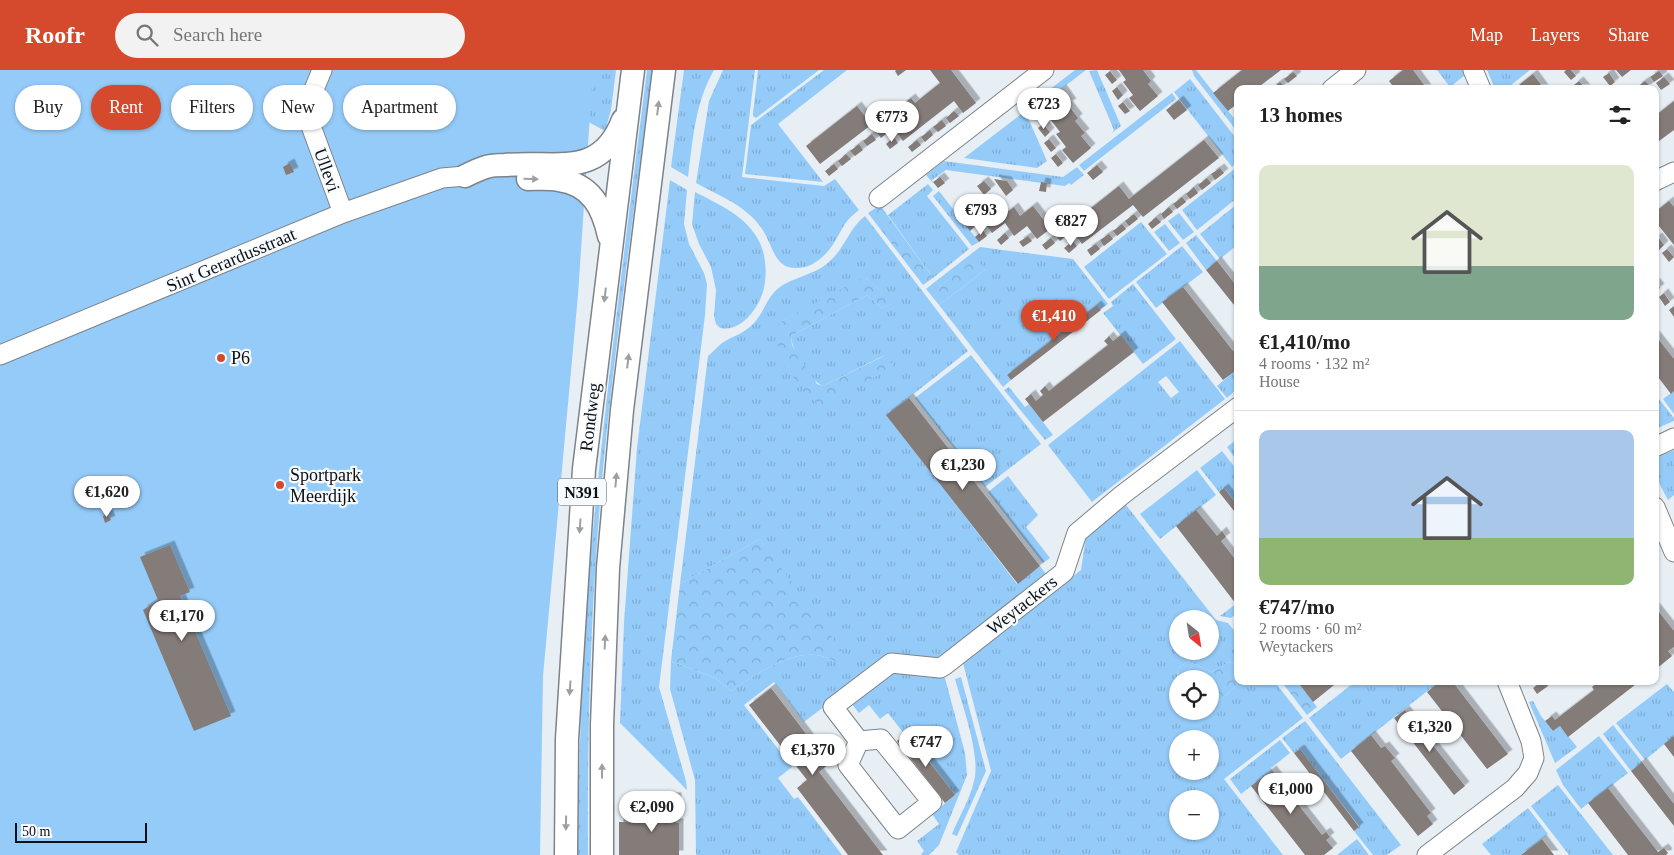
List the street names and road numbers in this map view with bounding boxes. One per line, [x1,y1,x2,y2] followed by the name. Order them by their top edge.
[310,145,344,195] street label: Ullevi
[163,224,299,296] street label: Sint Gerardusstraat
[576,382,604,452] street label: Rondweg
[558,478,606,506] road number: N391
[983,571,1061,639] street label: Weytackers

